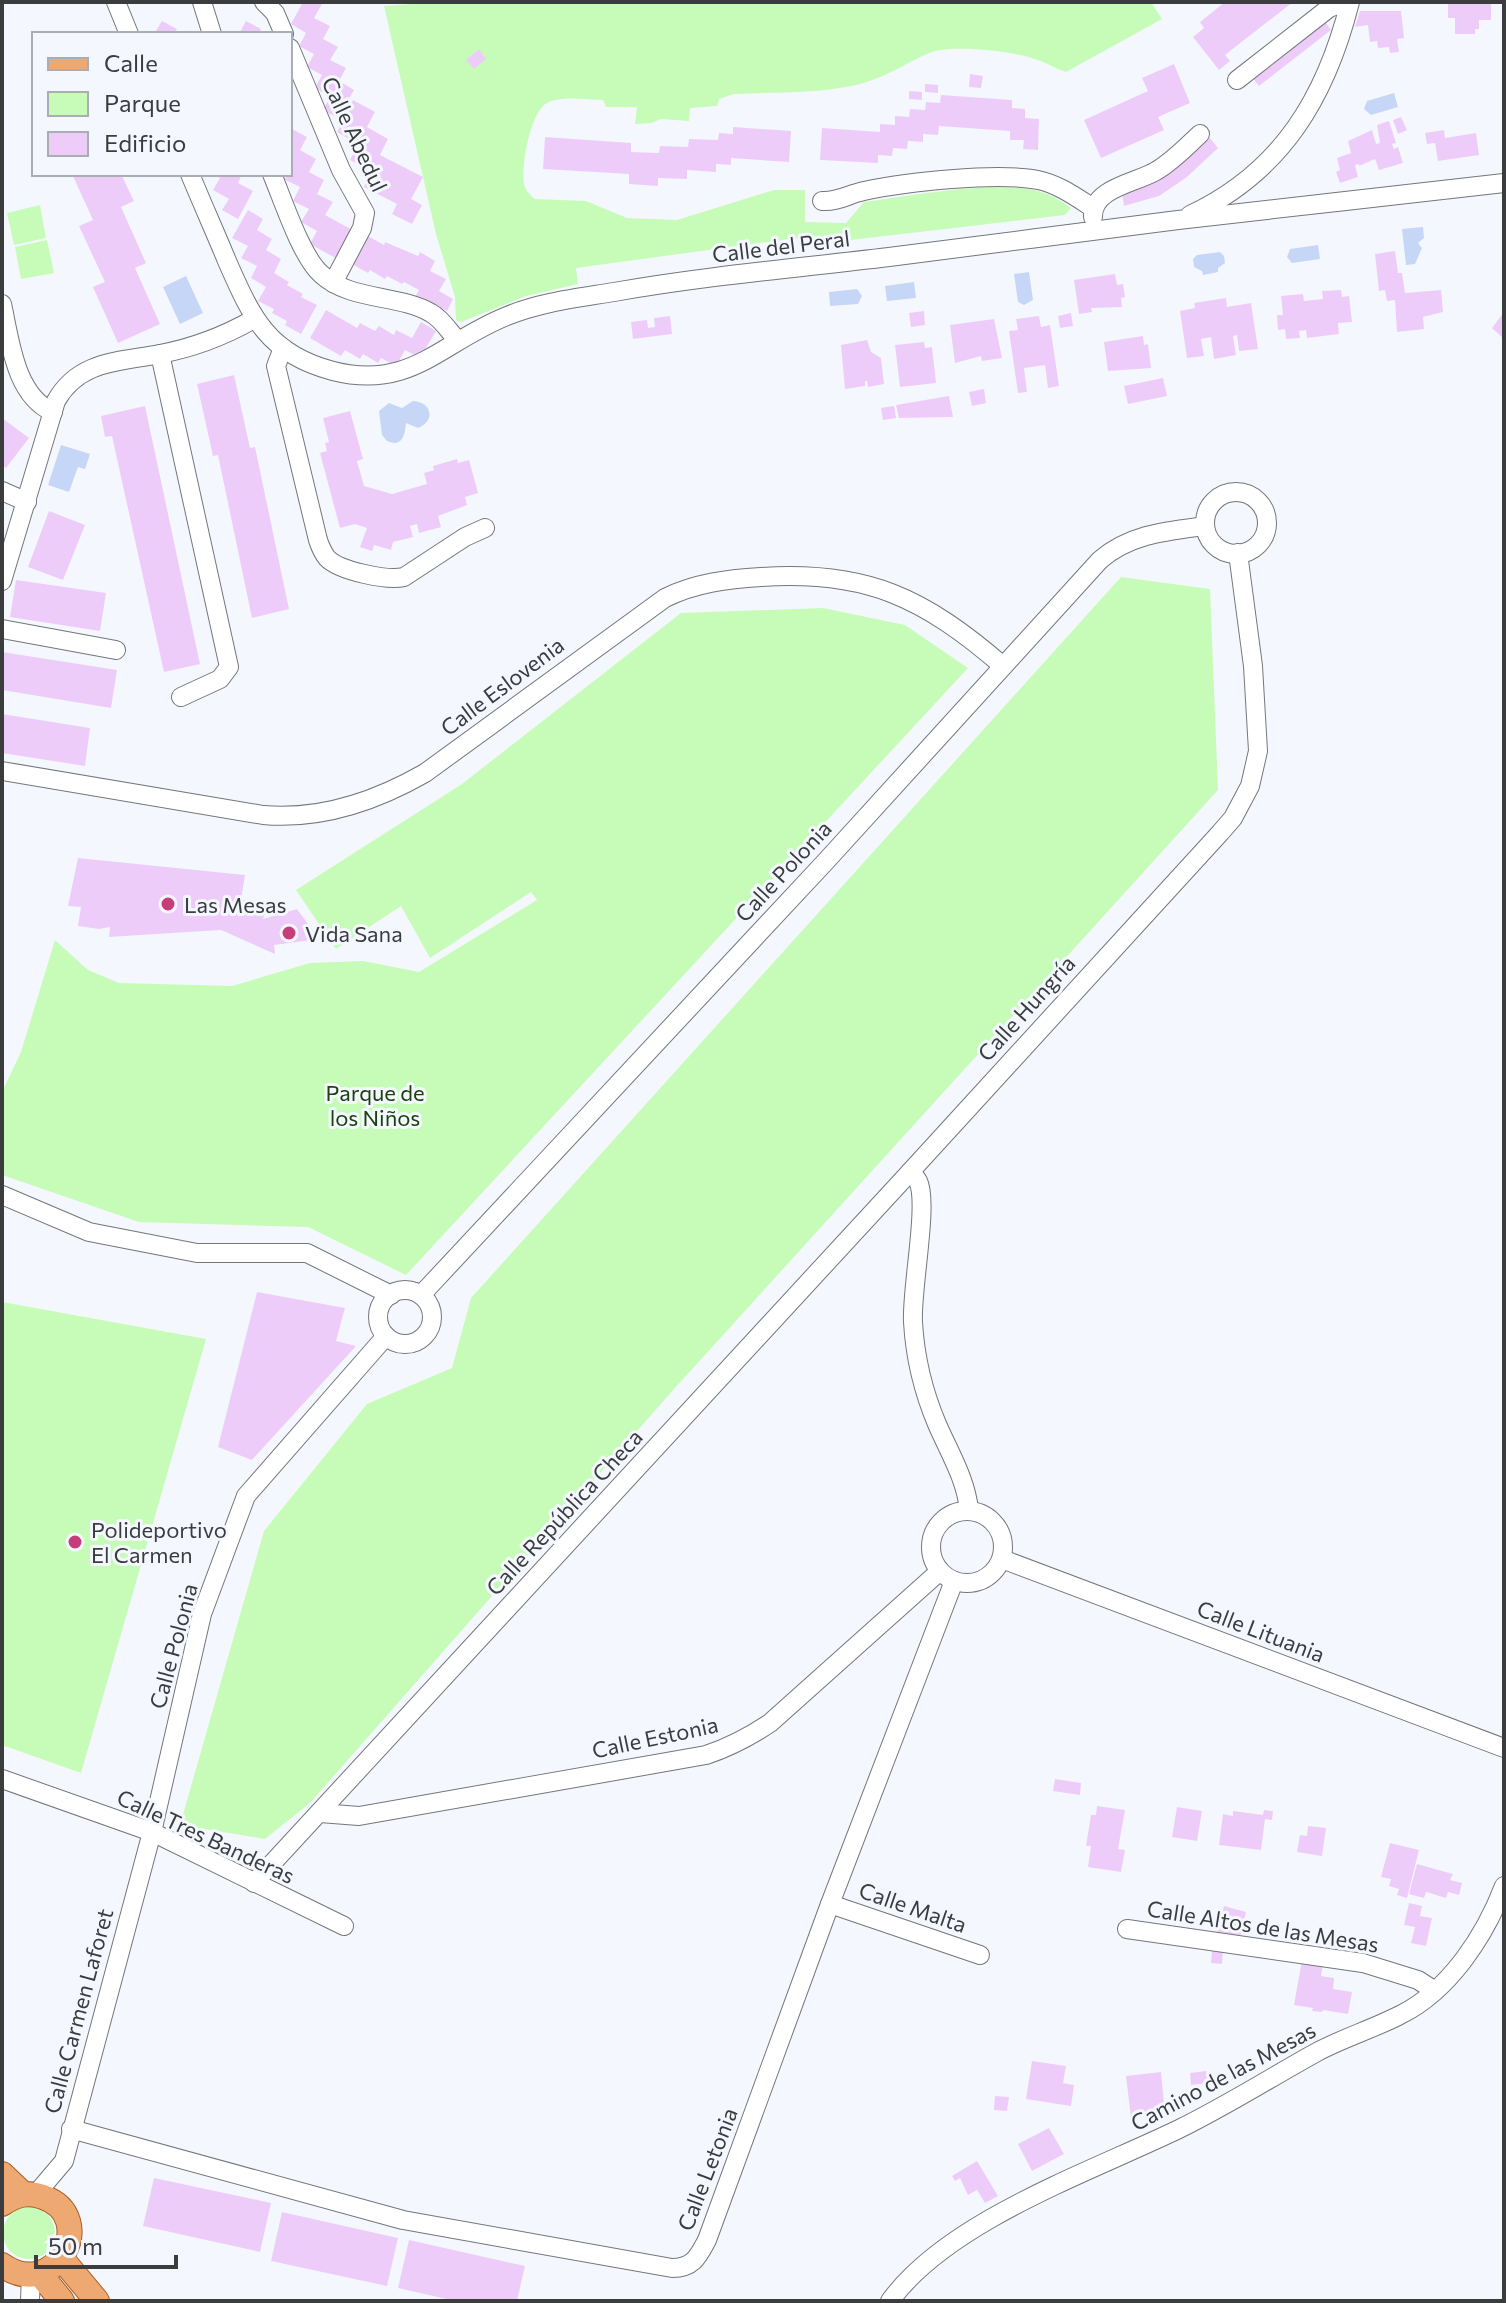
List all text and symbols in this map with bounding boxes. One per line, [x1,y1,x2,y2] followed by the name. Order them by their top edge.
[32,32,292,176] legend
[104,48,158,77] text: Calle
[317,72,393,196] street label: Calle Abedul
[104,88,181,117] text: Parque
[104,128,186,157] text: Edificio
[711,224,851,268] street label: Calle del Peral
[435,631,569,741] street label: Calle Eslovenia
[729,815,837,927] street label: Calle Polonia
[184,891,286,918] place label: Las Mesas
[159,895,177,913] marker: Las Mesas
[305,920,403,947] place label: Vida Sana
[280,924,298,942] marker: Vida Sana
[972,950,1080,1066] street label: Calle Hungría
[326,1079,425,1131] park label: Parque de los Niños
[480,1423,648,1601] street label: Calle República Checa
[91,1516,227,1568] place label: Polideportivo El Carmen
[66,1533,84,1551] marker: Polideportivo El Carmen
[143,1580,203,1712] street label: Calle Polonia
[1193,1594,1329,1668] street label: Calle Lituania
[589,1710,721,1764] street label: Calle Estonia
[113,1783,299,1889] street label: Calle Tres Banderas
[856,1876,970,1938] street label: Calle Malta
[1145,1894,1381,1958] street label: Calle Altos de las Mesas
[38,1906,118,2116] street label: Calle Carmen Laforet
[1126,2016,1320,2136] street label: Camino de las Mesas
[671,2104,743,2234] street label: Calle Letonia
[36,2219,176,2269] scale bar
[48,2231,103,2260] text: 50 m

